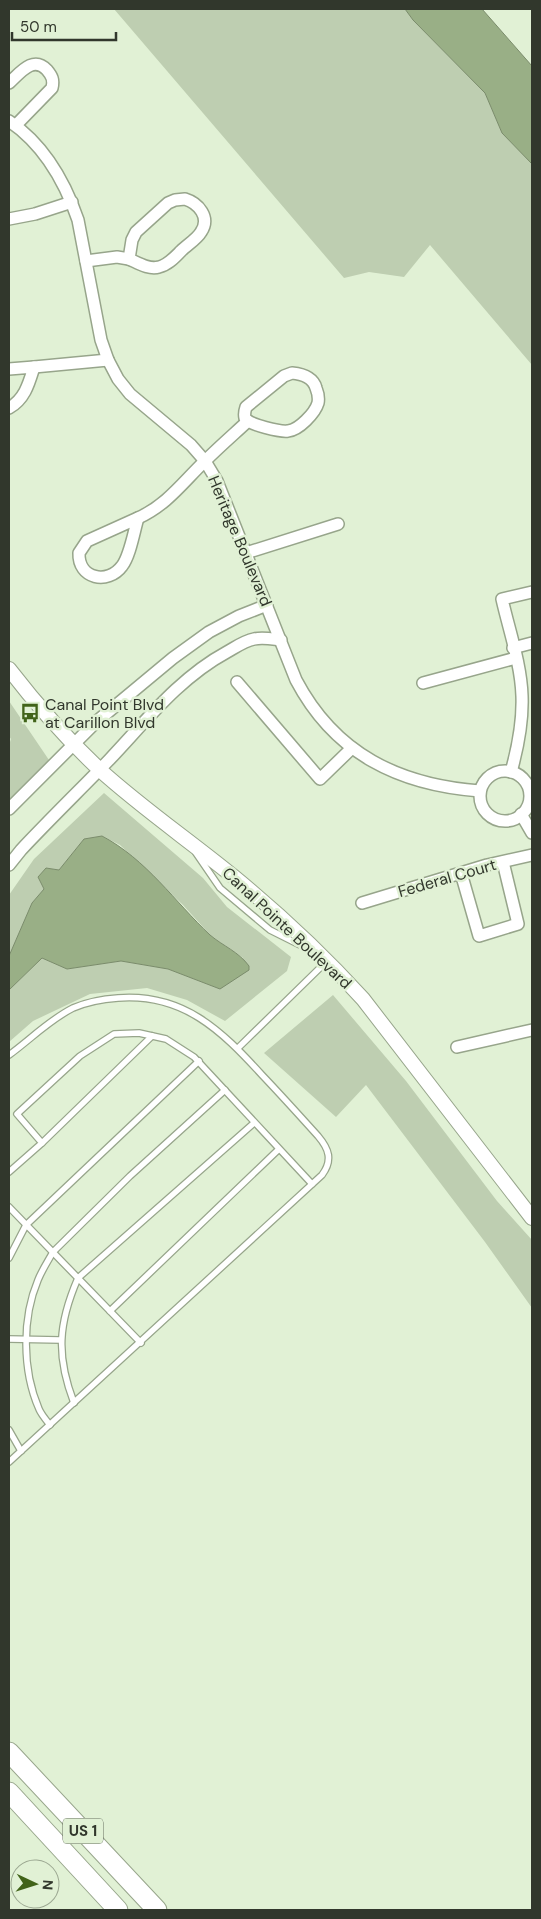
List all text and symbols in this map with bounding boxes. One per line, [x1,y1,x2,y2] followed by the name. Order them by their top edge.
[12,10,116,42] scale bar
[20,17,57,37] text: 50 m
[203,473,277,609] street label: Heritage Boulevard
[45,694,164,733] place label: Canal Point Blvd at Carillon Blvd
[19,702,41,724] bus stop icon: Canal Point Blvd at Carillon Blvd
[395,854,499,902] street label: Federal Court
[218,862,356,994] street label: Canal Pointe Boulevard
[63,1818,103,1844] road number: US 1
[10,1859,60,1909] north arrow
[39,1879,57,1891] text: N

